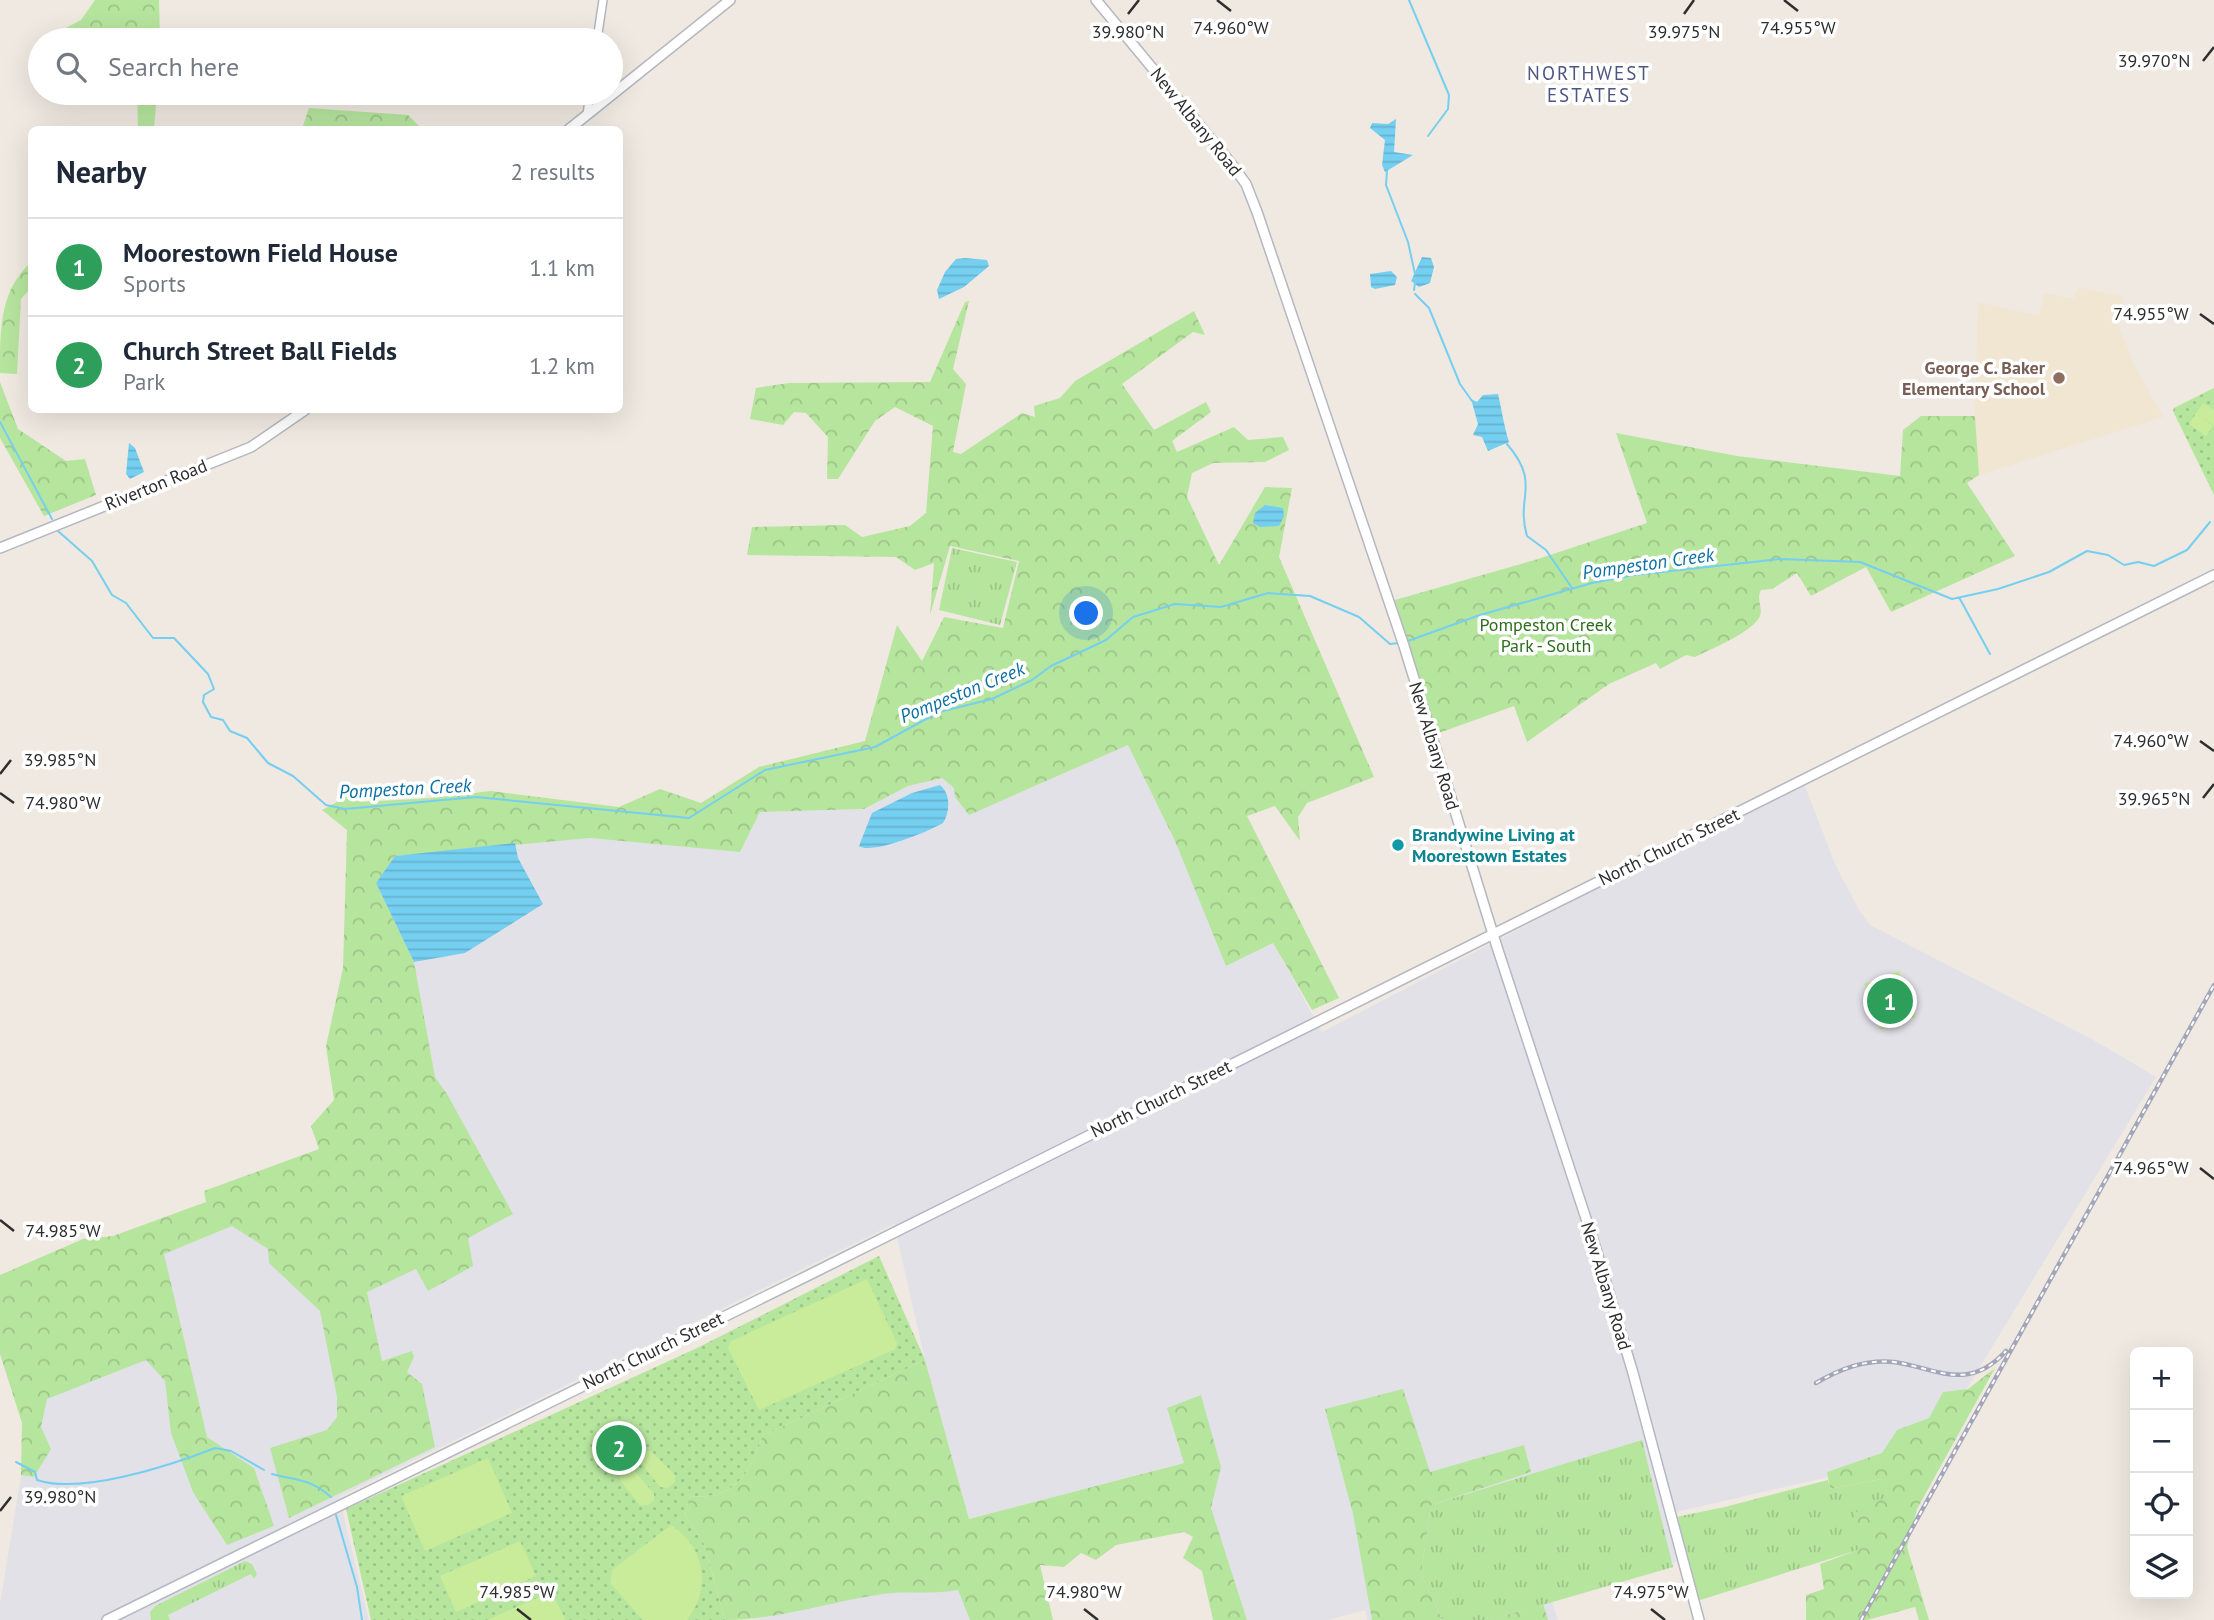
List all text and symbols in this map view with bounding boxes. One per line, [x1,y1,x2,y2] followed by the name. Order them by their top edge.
[1193,16,1269,39] text: 74.960°W
[1760,16,1836,39] text: 74.955°W
[1092,20,1164,43] text: 39.980°N
[1648,20,1720,43] text: 39.975°N
[28,28,623,105] search box
[52,48,90,86] icon: search
[2118,49,2190,72] text: 39.970°N
[108,50,239,83] text: Search here
[1527,61,1651,107] district label: NORTHWEST ESTATES
[1146,63,1247,181] street label: New Albany Road
[56,152,146,191] text: Nearby
[511,157,595,186] text: 2 results
[123,236,398,269] text: Moorestown Field House
[72,253,86,282] text: 1
[529,253,595,282] text: 1.1 km
[123,269,186,298] text: Sports
[2113,302,2189,325] text: 74.955°W
[123,334,397,367] text: Church Street Ball Fields
[72,351,86,380] text: 2
[529,351,595,380] text: 1.2 km
[1902,356,2046,400] place label: George C. Baker Elementary School
[123,367,165,396] text: Park
[2051,370,2067,386] marker: George C. Baker Elementary School
[101,454,210,515] street label: Riverton Road
[1581,542,1717,584] water label: Pompeston Creek
[1069,596,1103,630] your location
[1479,613,1613,657] park label: Pompeston Creek Park - South
[896,655,1029,728] water label: Pompeston Creek
[1404,679,1465,813] street label: New Albany Road
[2113,729,2189,752] text: 74.960°W
[24,748,96,771] text: 39.985°N
[338,772,473,803] water label: Pompeston Creek
[2118,787,2190,810] text: 39.965°N
[25,791,101,814] text: 74.980°W
[1595,802,1743,891] street label: North Church Street
[1412,823,1575,867] place label: Brandywine Living at Moorestown Estates
[1390,837,1406,853] marker: Brandywine Living at Moorestown Estates
[1867,975,1913,1027] pin: 1
[1087,1054,1235,1143] street label: North Church Street
[2113,1156,2189,1179] text: 74.965°W
[25,1219,101,1242] text: 74.985°W
[1576,1219,1637,1353] street label: New Albany Road
[579,1306,727,1395] street label: North Church Street
[2130,1347,2193,1599] map controls
[2130,1347,2193,1410] button: +
[2130,1410,2193,1473] button: −
[596,1422,642,1474] pin: 2
[2130,1473,2193,1536] button: locate
[24,1485,96,1508] text: 39.980°N
[2130,1536,2193,1599] button: layers
[479,1580,555,1603] text: 74.985°W
[1046,1580,1122,1603] text: 74.980°W
[1613,1580,1689,1603] text: 74.975°W

